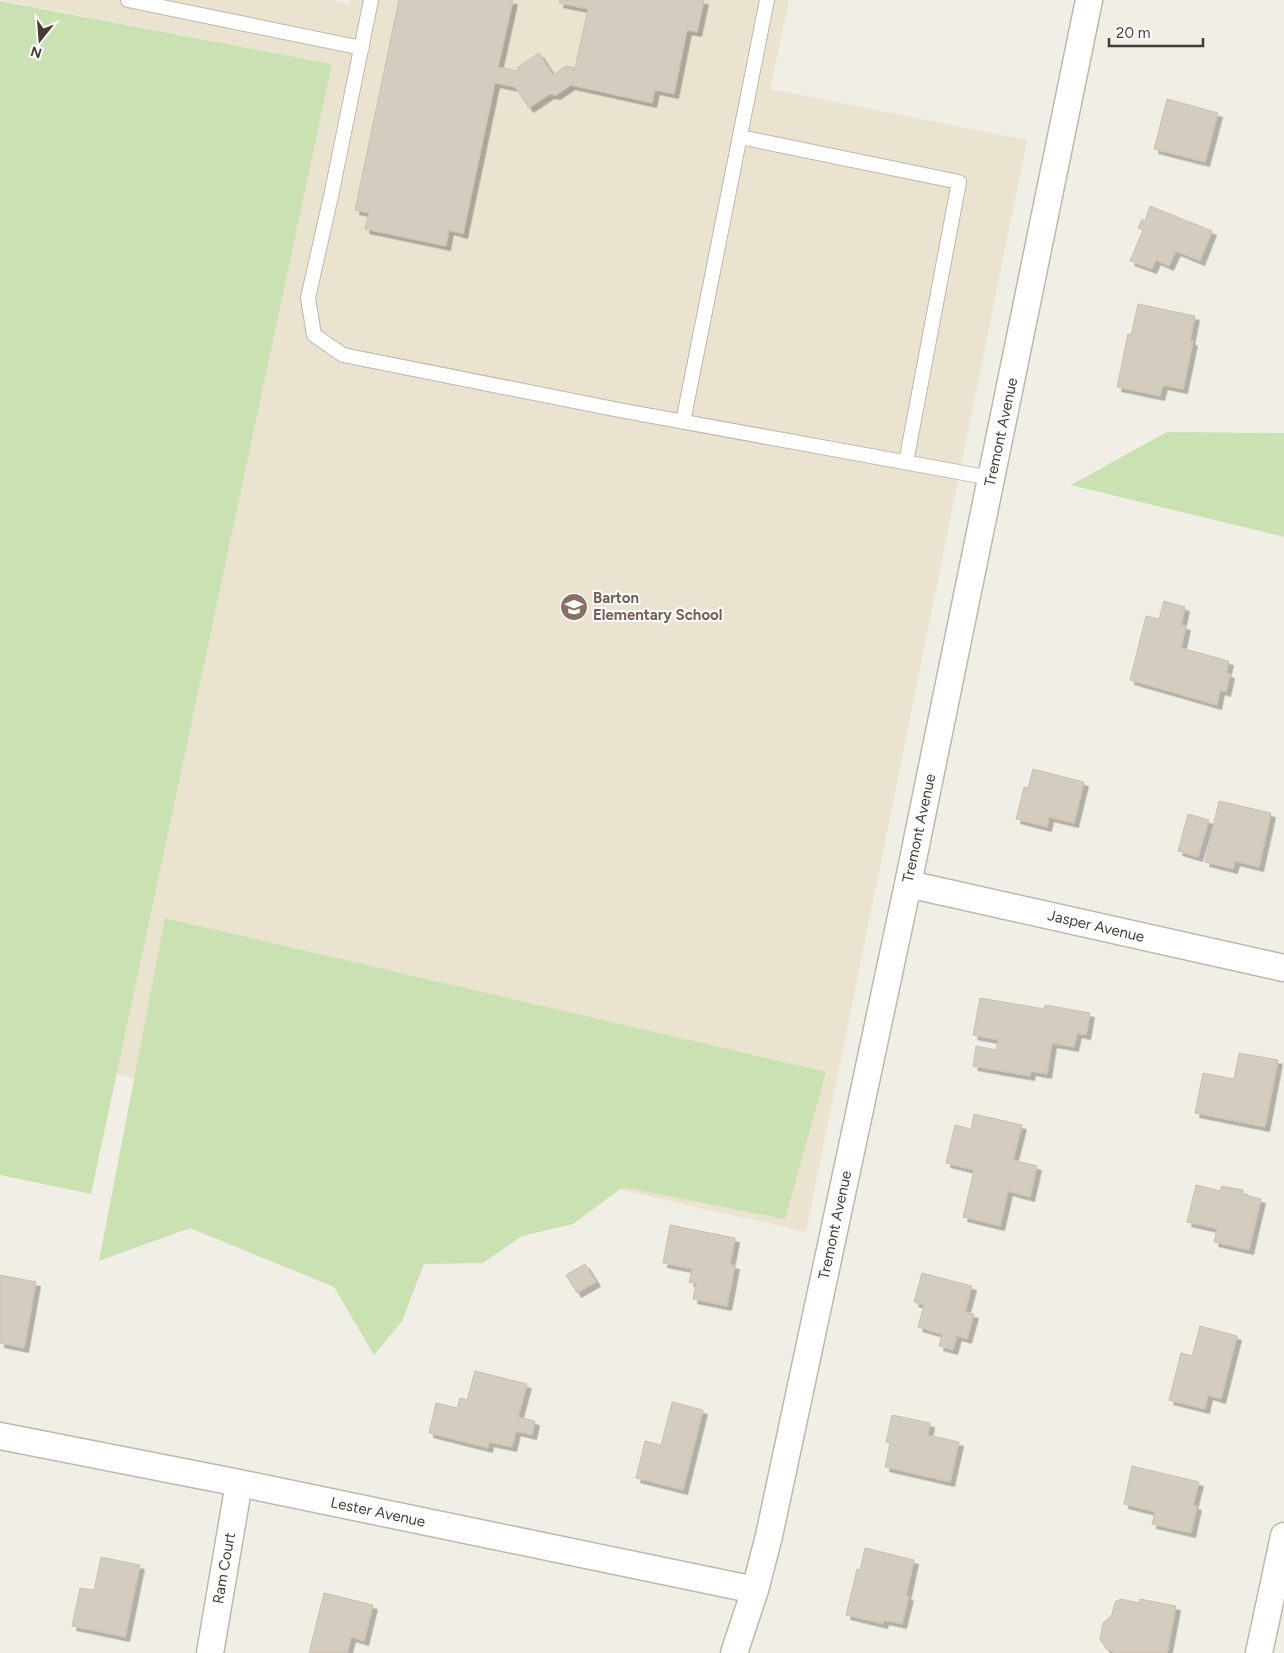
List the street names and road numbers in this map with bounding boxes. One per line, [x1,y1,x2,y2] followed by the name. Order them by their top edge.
[981,376,1021,488] street label: Tremont Avenue
[899,772,939,884] street label: Tremont Avenue
[1046,906,1146,946] street label: Jasper Avenue
[815,1169,855,1281] street label: Tremont Avenue
[329,1493,427,1531] street label: Lester Avenue
[209,1531,239,1605] street label: Ram Court

